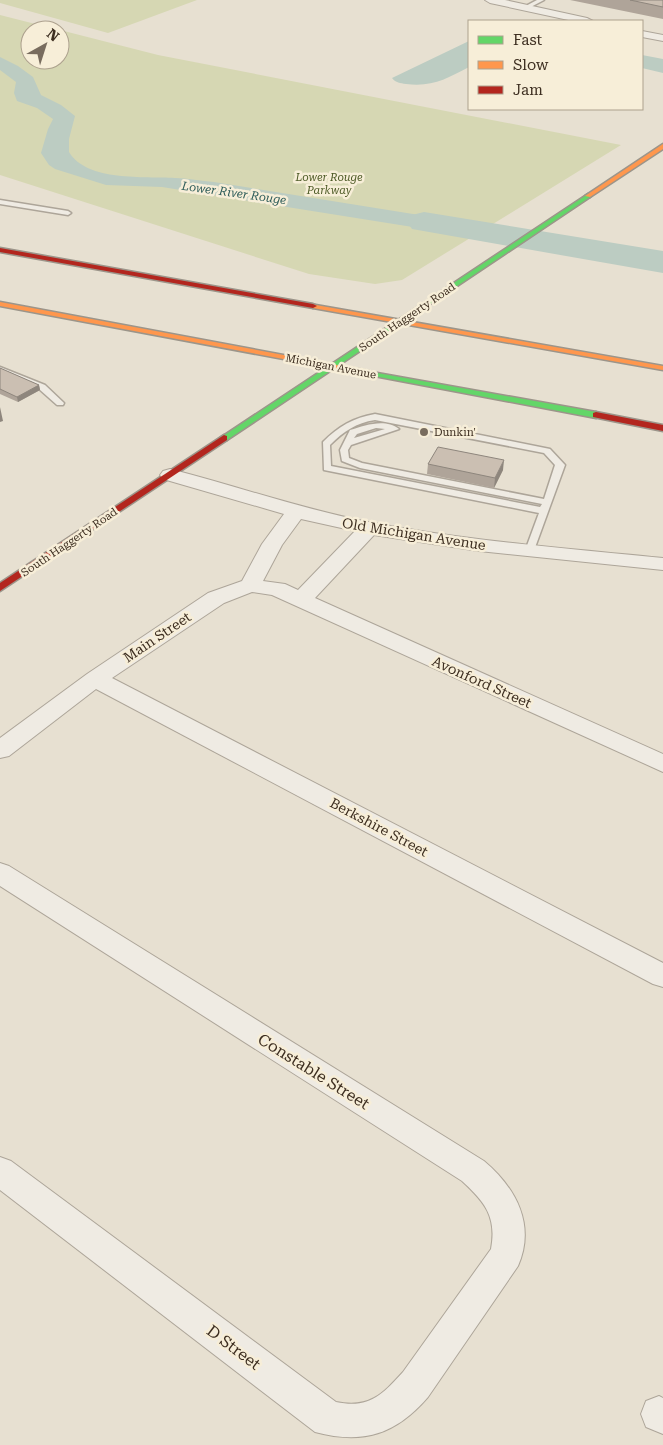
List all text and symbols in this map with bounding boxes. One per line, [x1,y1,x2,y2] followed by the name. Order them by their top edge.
[20,20,70,70] north arrow
[468,20,643,110] legend
[44,25,63,45] text: N
[513,31,543,49] text: Fast
[513,56,549,74] text: Slow
[513,81,543,99] text: Jam
[294,171,363,197] park label: Lower Rouge Parkway
[180,179,287,207] water label: Lower River Rouge
[357,280,458,354] street label: South Haggerty Road
[284,351,377,382] street label: Michigan Avenue
[418,426,430,438] marker: Dunkin'
[434,426,476,439] place label: Dunkin'
[19,505,120,579] street label: South Haggerty Road
[341,515,487,553] street label: Old Michigan Avenue
[120,609,194,665] street label: Main Street
[430,653,534,711] street label: Avonford Street
[327,794,431,860] street label: Berkshire Street
[254,1029,373,1113] street label: Constable Street
[203,1321,264,1374] street label: D Street

